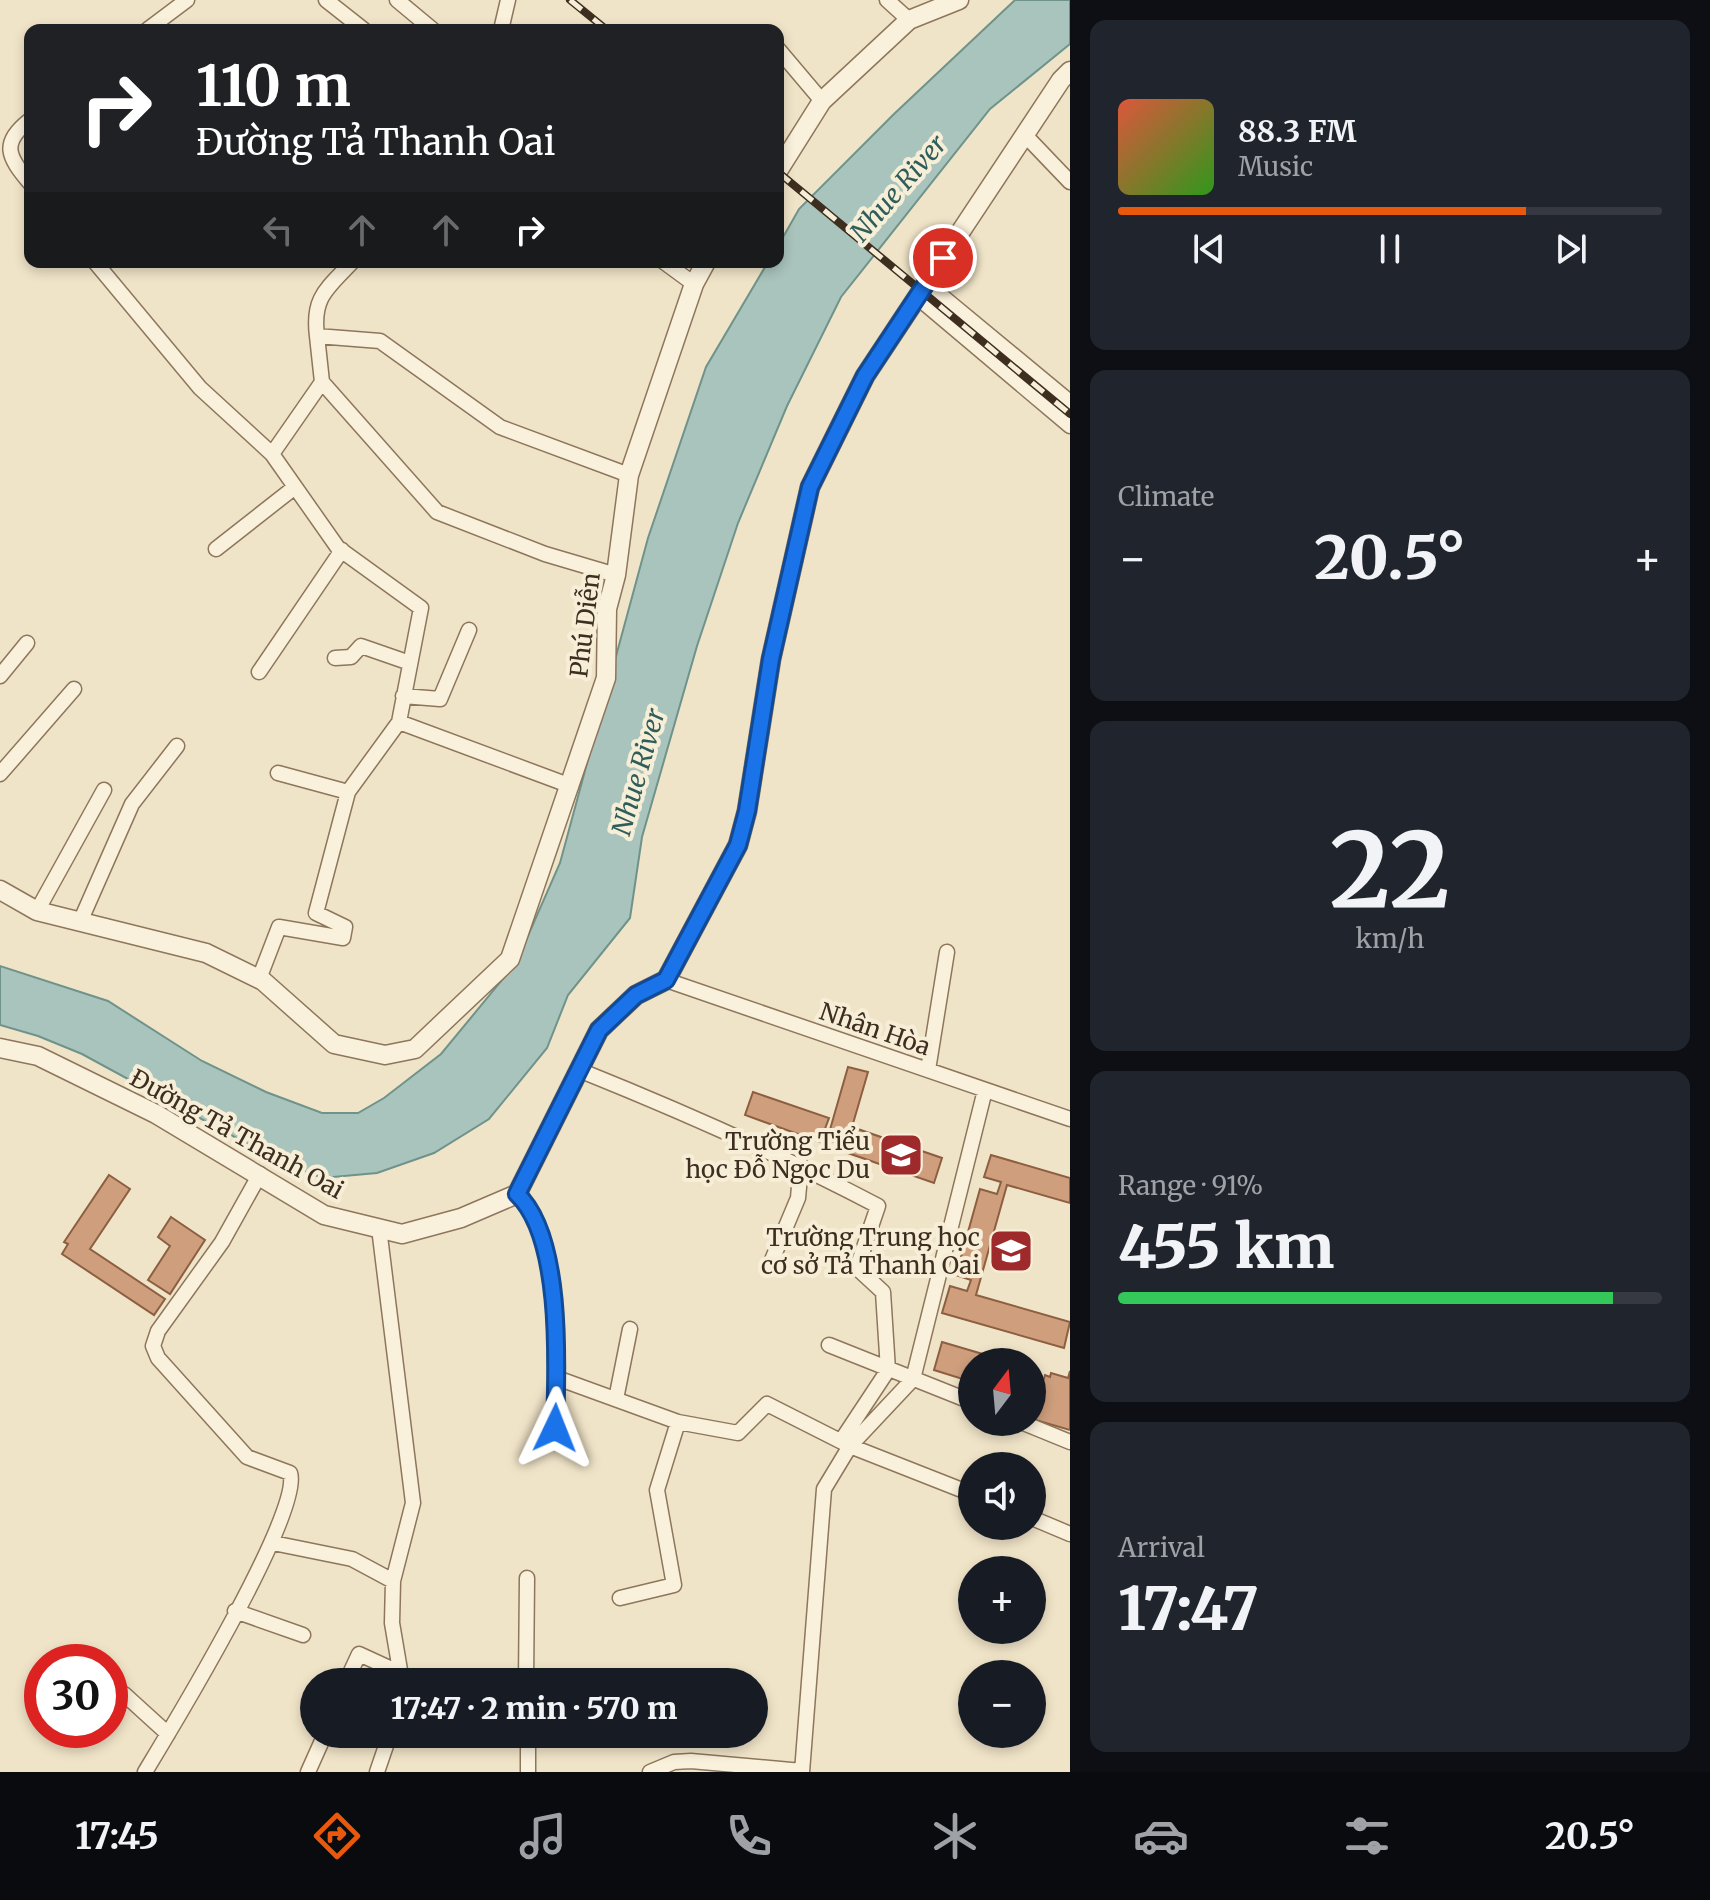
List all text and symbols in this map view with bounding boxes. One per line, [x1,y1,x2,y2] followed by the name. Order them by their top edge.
[196,51,351,121] text: 110 m
[64,56,168,160] icon: right
[1238,112,1356,150] text: 88.3 FM
[196,120,555,165] text: Đường Tả Thanh Oai
[843,128,953,248] water label: Nhue River
[1238,150,1313,183] text: Music
[256,208,300,252] icon: left
[340,208,384,252] icon: ahead
[424,208,468,252] icon: ahead
[508,208,552,252] icon: right
[909,224,977,292] pin
[1187,227,1231,271] icon: previous
[1368,227,1412,271] icon: pause
[1549,227,1593,271] icon: next
[921,236,965,280] icon: arrive
[1118,480,1214,513] text: Climate
[1314,520,1466,595] text: 20.5°
[1118,531,1147,586] text: −
[1633,531,1662,586] text: +
[563,571,607,679] street label: Phú Diễn
[604,704,672,839] water label: Nhue River
[1329,805,1451,935] text: 22
[1356,922,1424,955] text: km/h
[816,996,935,1062] street label: Nhân Hòa
[125,1062,349,1206] street label: Đường Tả Thanh Oai
[685,1125,870,1185] place label: Trường Tiểu học Đỗ Ngọc Du
[877,1131,925,1179] school or university icon: Trường Tiểu học Đỗ Ngọc Du
[1118,1169,1263,1202] text: Range · 91%
[1118,1209,1334,1284] text: 455 km
[761,1222,980,1281] place label: Trường Trung học cơ sở Tả Thanh Oai
[987,1227,1035,1275] school or university icon: Trường Trung học cơ sở Tả Thanh Oai
[958,1348,1046,1436] north arrow
[958,1348,1046,1748] map controls
[513,1386,597,1470] position arrow
[958,1452,1046,1540] button: sound
[1118,1531,1205,1564] text: Arrival
[958,1556,1046,1644] button: +
[1118,1571,1259,1646] text: 17:47
[24,1644,128,1748] speed limit sign: 30
[958,1660,1046,1748] button: −
[391,1689,677,1727] text: 17:47 · 2 min · 570 m
[309,1808,365,1864] icon: directions
[515,1808,571,1864] icon: music
[721,1808,777,1864] icon: phone
[927,1808,983,1864] icon: climate
[1133,1808,1189,1864] icon: car
[1339,1808,1395,1864] icon: filters
[75,1814,159,1859] text: 17:45
[1545,1814,1635,1859] text: 20.5°

